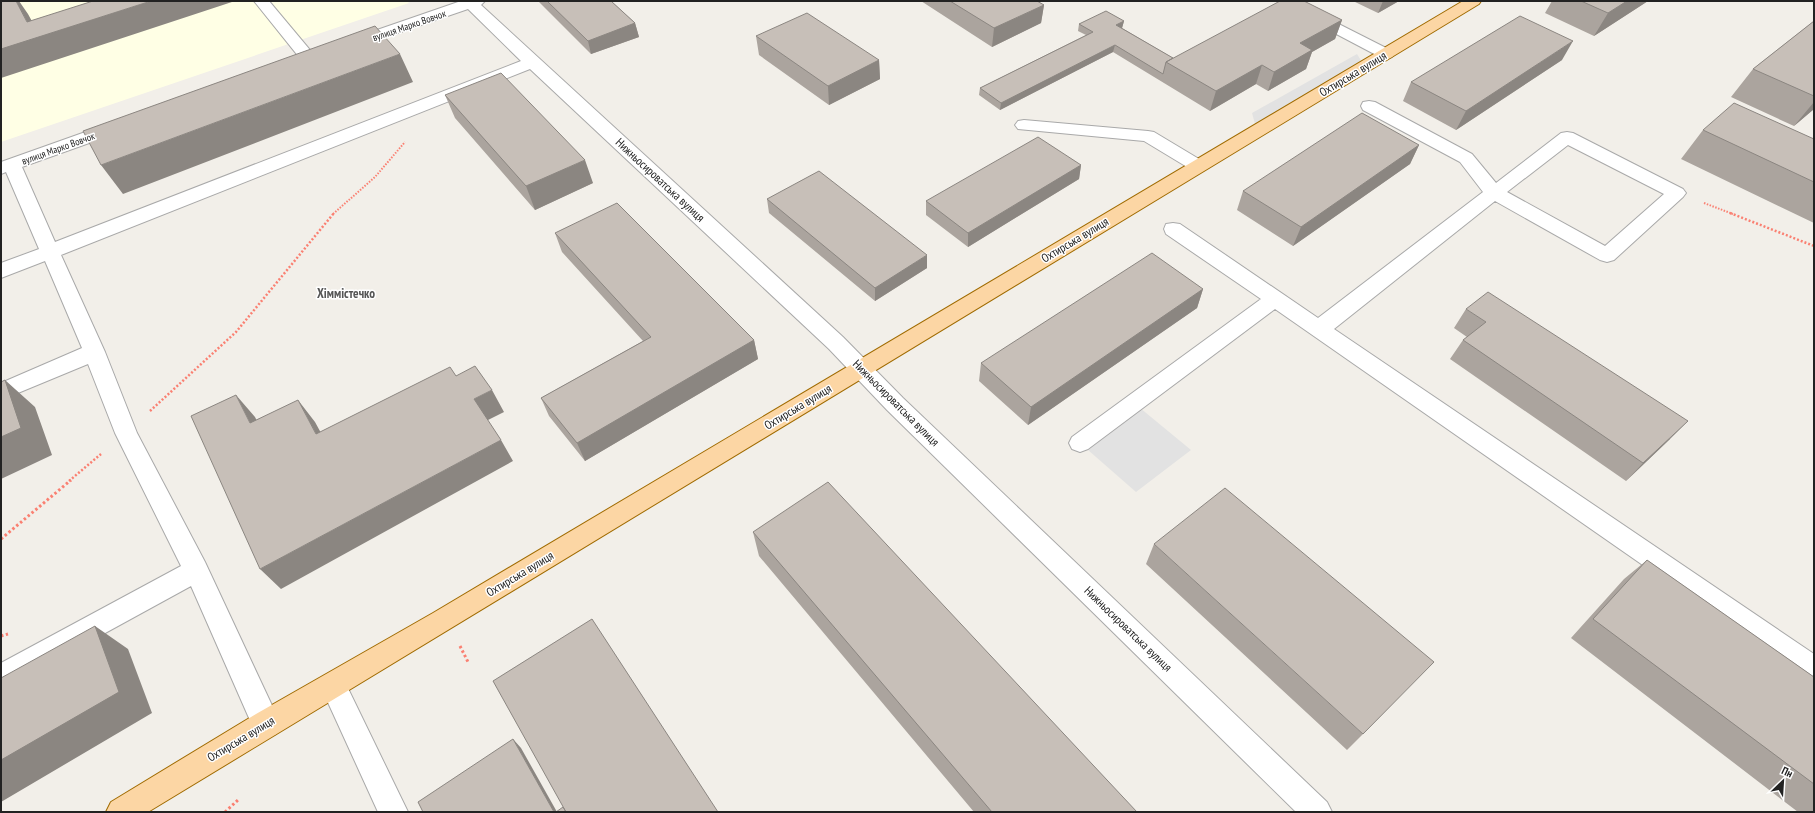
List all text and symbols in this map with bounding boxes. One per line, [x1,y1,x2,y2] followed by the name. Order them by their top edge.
[371,7,448,44] street label: вулиця Марко Вовчок
[1316,47,1389,99] street label: Охтирська вулиця
[20,129,97,168] street label: вулиця Марко Вовчок
[613,134,708,225] street label: Нижньосироватська вулиця
[1038,213,1111,265] street label: Охтирська вулиця
[317,285,375,302] district label: Хіммістечко
[850,356,943,449] street label: Нижньосироватська вулиця
[761,380,834,432] street label: Охтирська вулиця
[483,547,556,599] street label: Охтирська вулиця
[1081,583,1176,675] street label: Нижньосироватська вулиця
[204,712,277,764] street label: Охтирська вулиця
[1763,761,1803,801] north arrow
[1779,763,1795,781] text: Пн

